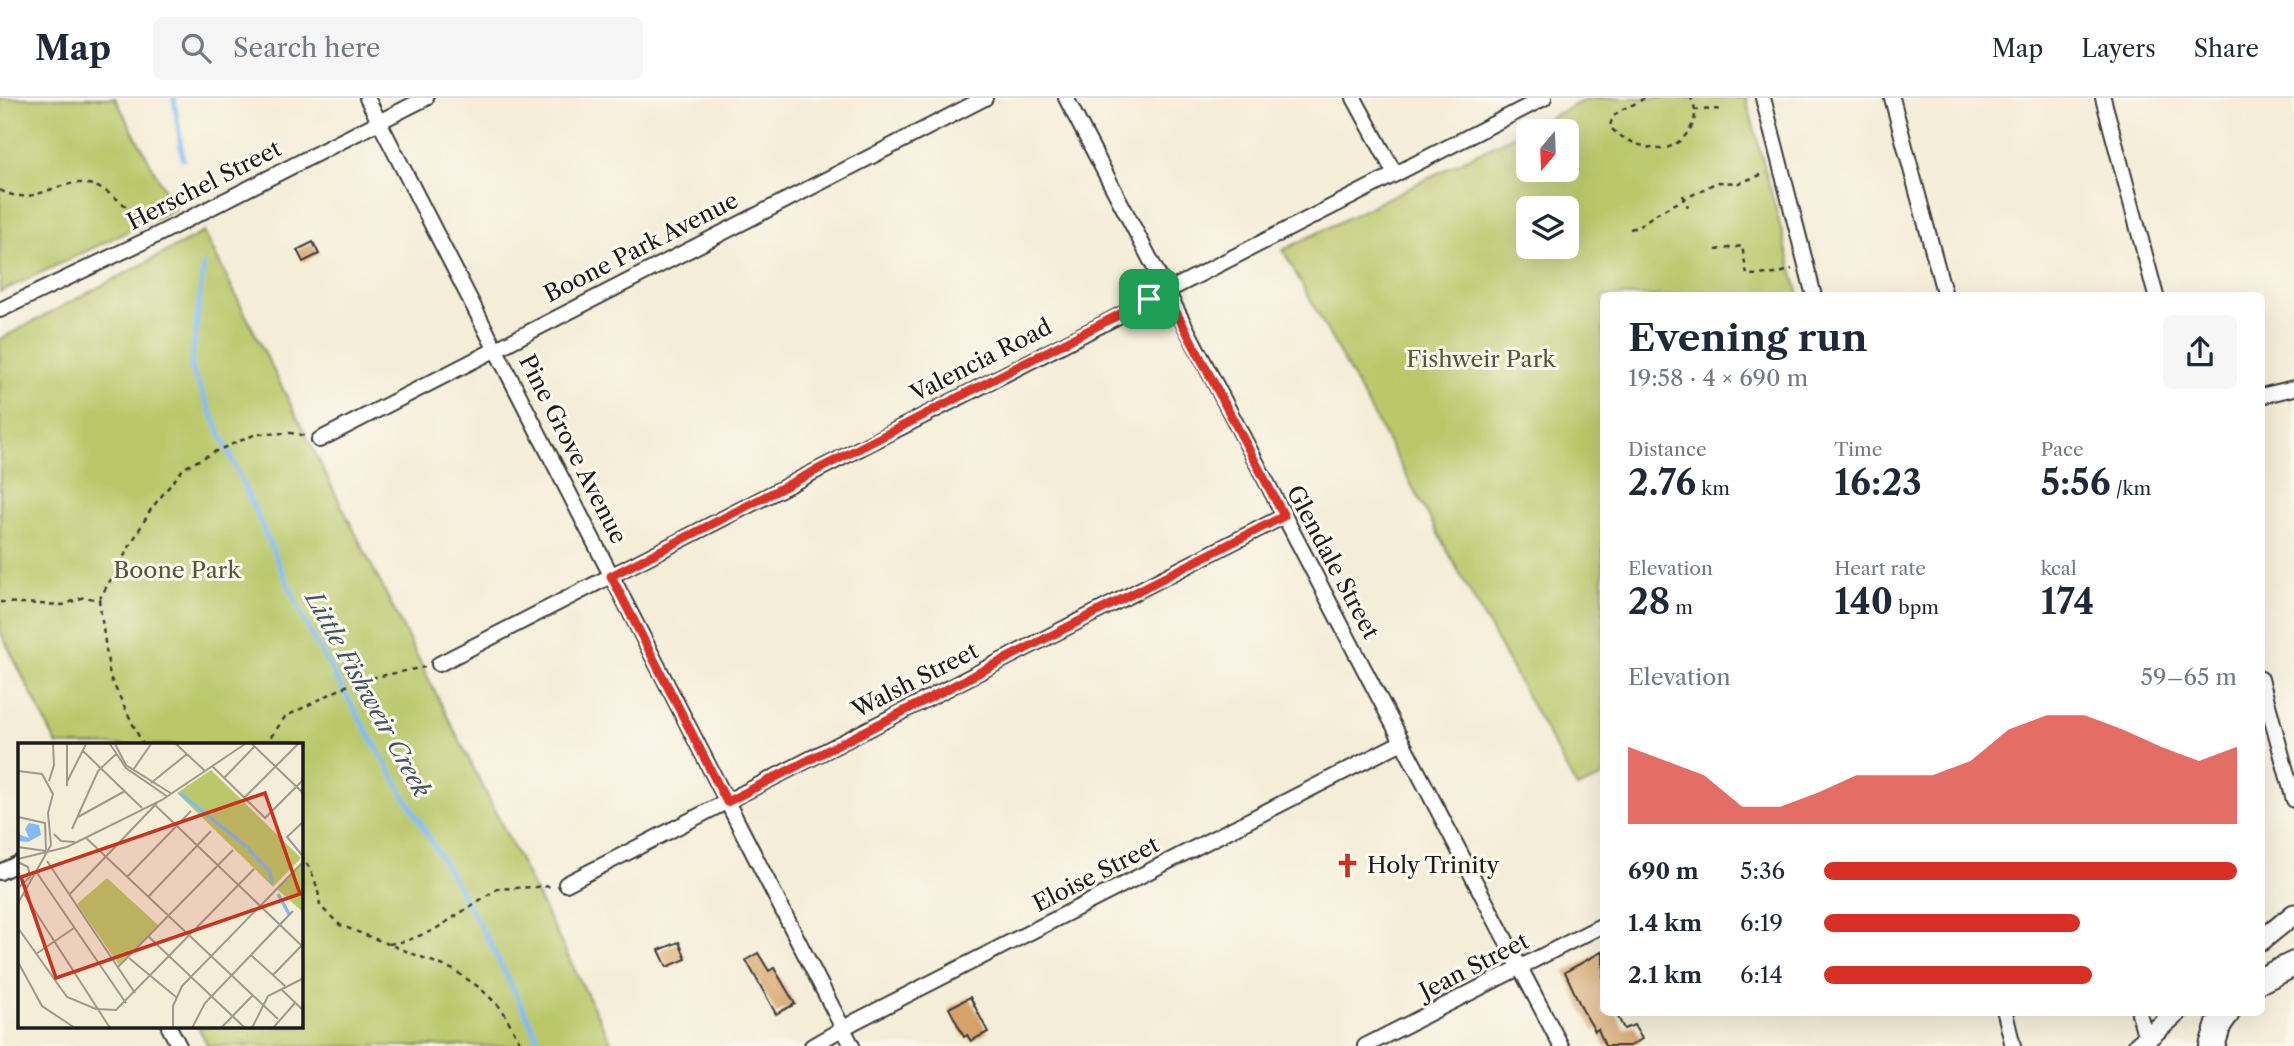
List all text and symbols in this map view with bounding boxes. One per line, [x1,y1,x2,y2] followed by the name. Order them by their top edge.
[153,17,643,80] search box
[35,28,111,69] text: Map
[177,29,215,67] icon: search
[233,32,380,64] text: Search here
[1992,34,2043,63] text: Map
[2081,34,2156,63] text: Layers
[2194,34,2259,63] text: Share
[1516,119,1578,182] north arrow
[1516,119,1579,259] map controls
[122,134,286,236] street label: Herschel Street
[539,186,743,308] street label: Boone Park Avenue
[1516,196,1579,259] button: layers
[1119,269,1179,329] pin
[1130,280,1168,318] icon: arrive
[905,312,1056,408] street label: Valencia Road
[1628,314,1868,361] text: Evening run
[2163,315,2237,389] button: share
[1406,345,1557,373] park label: Fishweir Park
[513,350,633,548] street label: Pine Grove Avenue
[1628,364,1808,392] text: 19:58 · 4 × 690 m
[1628,438,1707,461] text: Distance
[1834,438,1882,461] text: Time
[2041,438,2084,461] text: Pace
[1628,461,1696,504] text: 2.76
[1834,461,1922,504] text: 16:23
[2041,461,2111,504] text: 5:56
[1696,477,1730,500] text: km
[2111,477,2151,500] text: /km
[1281,480,1385,644] street label: Glendale Street
[113,556,243,584] park label: Boone Park
[1628,557,1713,580] text: Elevation
[1834,557,1926,580] text: Heart rate
[2041,557,2077,580] text: kcal
[1628,580,1670,623] text: 28
[1834,580,1893,623] text: 140
[2041,580,2094,623] text: 174
[298,584,437,802] water label: Little Fishweir Creek
[1670,596,1693,619] text: m
[1893,596,1939,619] text: bpm
[846,636,983,724] street label: Walsh Street
[1628,663,1731,691] text: Elevation
[2140,663,2237,691] text: 59–65 m
[18,743,303,1028] inset map
[1028,830,1164,918] street label: Eloise Street
[1333,851,1361,879] church icon: Holy Trinity
[1367,851,1500,879] place label: Holy Trinity
[1628,857,1699,885] text: 690 m
[1740,857,1785,885] text: 5:36
[1628,909,1702,937] text: 1.4 km
[1740,909,1783,937] text: 6:19
[1412,927,1533,1007] street label: Jean Street
[1628,961,1702,989] text: 2.1 km
[1740,961,1783,989] text: 6:14

